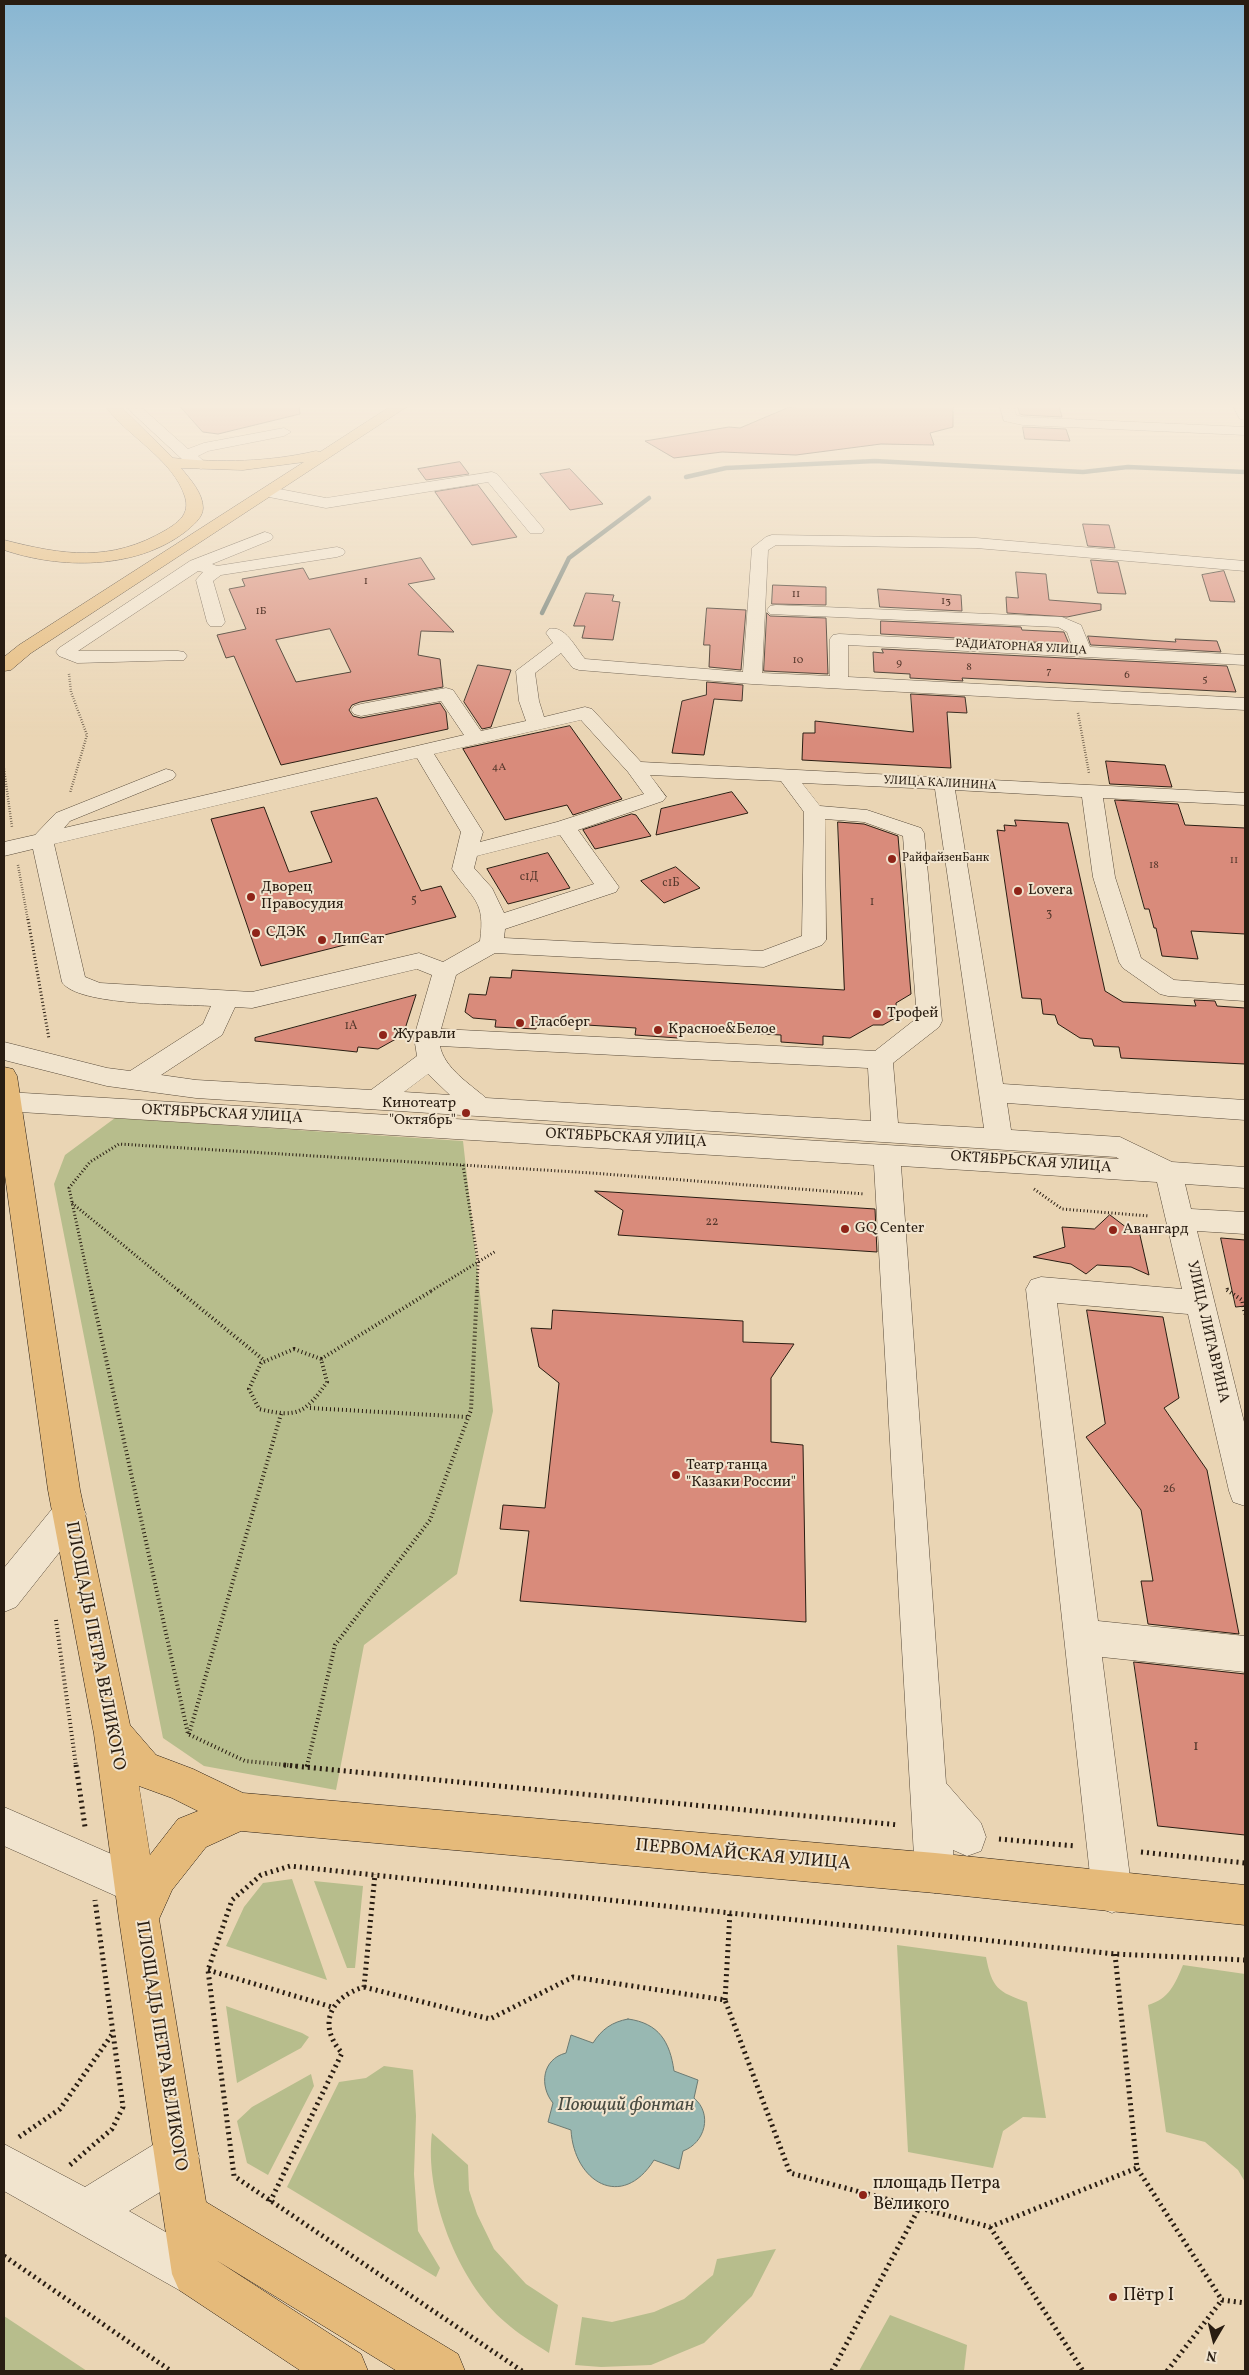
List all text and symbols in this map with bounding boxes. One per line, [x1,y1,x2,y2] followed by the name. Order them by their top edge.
[364,575,368,589] house number: 1
[792,588,800,602] house number: 11
[941,595,951,609] house number: 13
[255,605,267,619] house number: 1Б
[955,637,1087,659] street label: РАДИАТОРНАЯ УЛИЦА
[793,654,803,668] house number: 10
[896,657,902,671] house number: 9
[966,661,972,675] house number: 8
[1046,665,1052,679] house number: 7
[1124,669,1130,683] house number: 6
[1202,673,1208,687] house number: 5
[492,761,506,775] house number: 4А
[883,774,997,794] street label: УЛИЦА КАЛИНИНА
[902,852,989,866] place label: РайфайзенБанк
[886,853,898,865] marker: РайфайзенБанк
[1230,854,1238,868] house number: 11
[1149,859,1159,873] house number: 18
[520,871,538,885] house number: с1Д
[662,877,680,891] house number: с1Б
[261,879,344,914] place label: Дворец Правосудия
[1028,882,1073,900] place label: Lovera
[1012,885,1024,897] marker: Lovera
[245,891,257,903] marker: Дворец Правосудия
[411,894,417,908] house number: 5
[870,896,874,910] house number: 1
[1046,908,1052,922] house number: 3
[266,924,306,942] place label: СДЭК
[250,927,262,939] marker: СДЭК
[332,931,384,949] place label: ЛипСат
[316,934,328,946] marker: ЛипСат
[887,1005,938,1023] place label: Трофей
[871,1008,883,1020] marker: Трофей
[530,1014,590,1032] place label: Гласберг
[514,1017,526,1029] marker: Гласберг
[344,1020,358,1034] house number: 1А
[668,1021,776,1039] place label: Красное&Белое
[652,1024,664,1036] marker: Красное&Белое
[393,1026,456,1044] place label: Журавли
[377,1029,389,1041] marker: Журавли
[382,1095,456,1130] place label: Кинотеатр "Октябрь"
[141,1102,303,1128] street label: ОКТЯБРЬСКАЯ УЛИЦА
[460,1107,472,1119] marker: Кинотеатр "Октябрь"
[545,1126,707,1152] street label: ОКТЯБРЬСКАЯ УЛИЦА
[950,1148,1112,1178] street label: ОКТЯБРЬСКАЯ УЛИЦА
[706,1216,718,1230] house number: 22
[855,1220,924,1238] place label: GQ Center
[1123,1221,1188,1239] place label: Авангард
[839,1223,851,1235] marker: GQ Center
[1107,1224,1119,1236] marker: Авангард
[1182,1259,1232,1405] street label: УЛИЦА ЛИТАВРИНА
[686,1457,796,1492] place label: Театр танца "Казаки России"
[670,1469,682,1481] marker: Театр танца "Казаки России"
[1163,1483,1175,1497] house number: 26
[59,1519,129,1773] street label: ПЛОЩАДЬ ПЕТРА ВЕЛИКОГО
[1193,1738,1199,1756] house number: 1
[634,1836,852,1876] street label: ПЕРВОМАЙСКАЯ УЛИЦА
[129,1919,191,2173] street label: ПЛОЩАДЬ ПЕТРА ВЕЛИКОГО
[557,2096,695,2118] water label: Поющий фонтан
[873,2174,1000,2216] place label: площадь Петра Великого
[857,2189,869,2201] marker: площадь Петра Великого
[1123,2286,1174,2308] place label: Пётр I
[1107,2291,1119,2303] marker: Пётр I
[1189,2315,1239,2365] north arrow
[1205,2345,1218,2365] text: N

